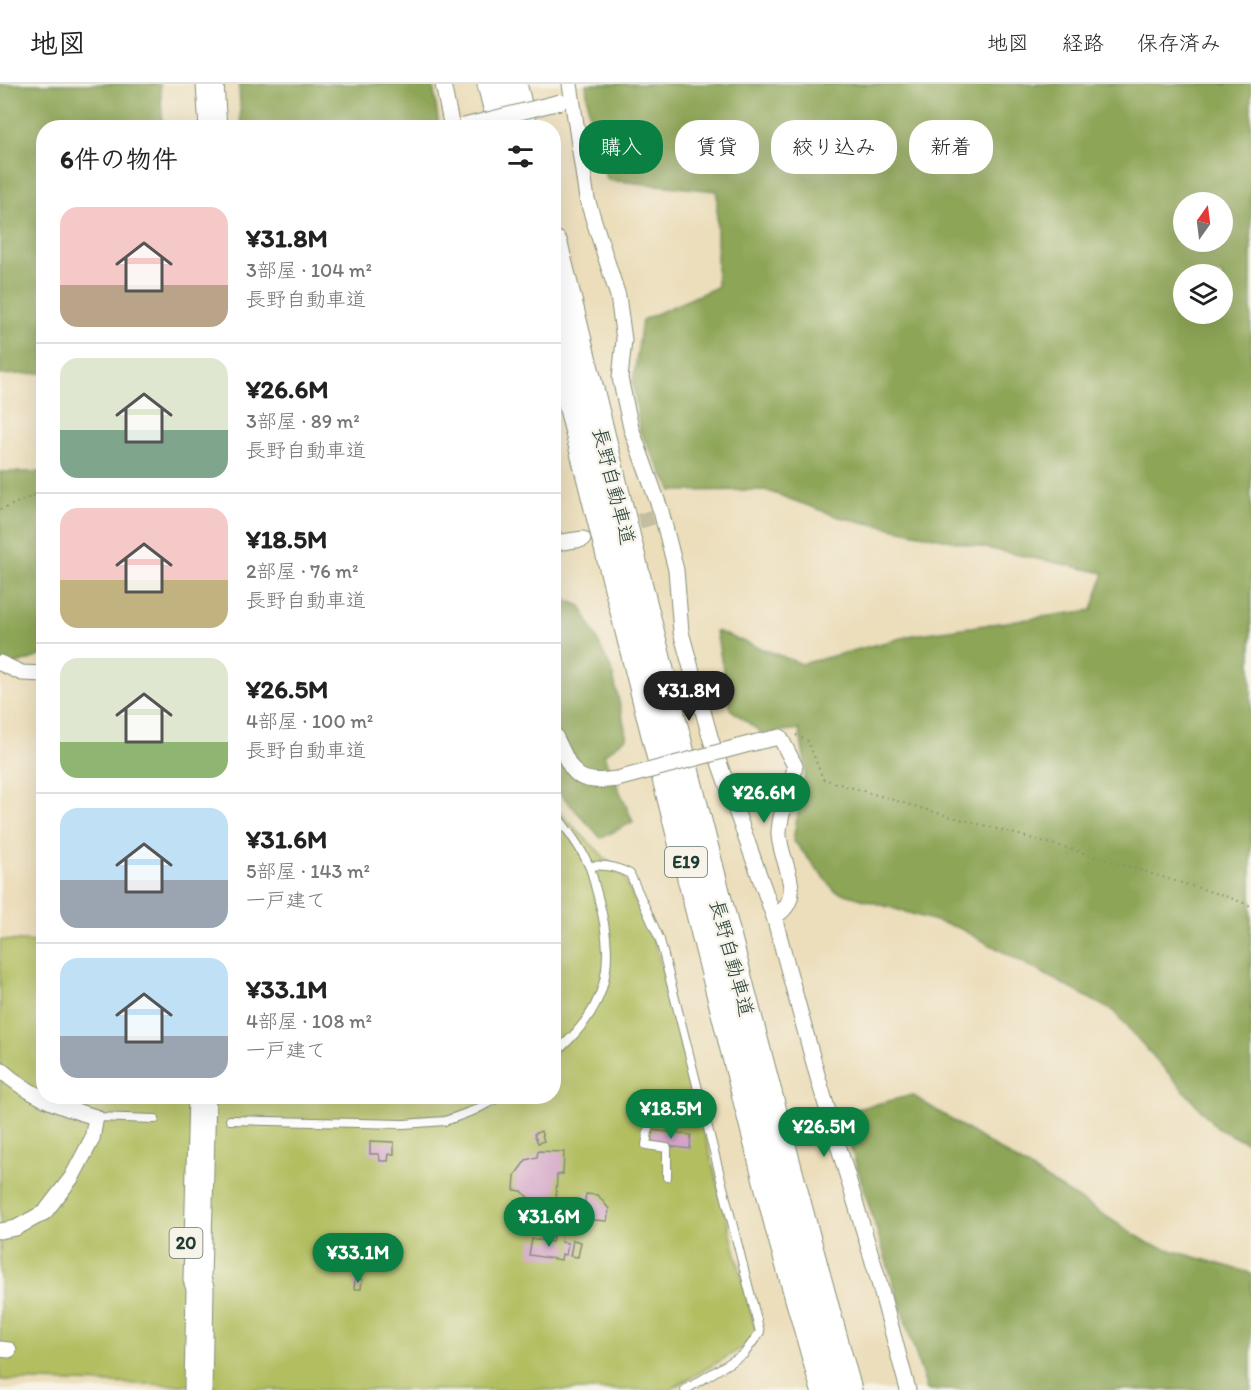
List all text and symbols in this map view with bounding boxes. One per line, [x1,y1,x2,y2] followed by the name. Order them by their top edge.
[30,26,86,60] text: 地図
[987,30,1029,55] text: 地図
[1062,30,1104,55] text: 経路
[1137,30,1221,55] text: 保存済み
[579,120,663,174] chip: 購入
[675,120,759,174] chip: 賃貸
[771,120,897,174] chip: 絞り込み
[909,120,993,174] chip: 新着
[504,140,537,173] icon: filters
[60,143,178,175] text: 6件の物件
[1173,192,1233,252] north arrow
[1173,192,1233,324] map controls
[246,222,328,254] text: ¥31.8M
[108,231,180,303] icon: home
[246,258,372,282] text: 3部屋 · 104 m²
[1173,264,1233,324] button: layers
[246,287,366,311] text: 長野自動車道
[246,373,329,405] text: ¥26.6M
[108,382,180,454] icon: home
[246,409,360,433] text: 3部屋 · 89 m²
[588,425,640,547] street label: 長野自動車道
[246,438,366,462] text: 長野自動車道
[246,523,327,555] text: ¥18.5M
[108,532,180,604] icon: home
[246,559,358,583] text: 2部屋 · 76 m²
[246,588,366,612] text: 長野自動車道
[640,671,738,722] pin: ¥31.8M
[246,673,328,705] text: ¥26.5M
[658,678,720,702] text: ¥31.8M
[108,682,180,754] icon: home
[246,709,373,733] text: 4部屋 · 100 m²
[246,738,366,762] text: 長野自動車道
[715,773,813,824] pin: ¥26.6M
[732,780,796,804] text: ¥26.6M
[246,823,327,855] text: ¥31.6M
[108,832,180,904] icon: home
[665,847,707,877] road number: E19
[246,859,370,883] text: 5部屋 · 143 m²
[246,888,326,912] text: 一戸建て
[705,897,759,1019] street label: 長野自動車道
[246,973,328,1005] text: ¥33.1M
[108,982,180,1054] icon: home
[246,1009,372,1033] text: 4部屋 · 108 m²
[246,1038,326,1062] text: 一戸建て
[622,1089,720,1140] pin: ¥18.5M
[640,1096,702,1120] text: ¥18.5M
[775,1107,873,1158] pin: ¥26.5M
[792,1114,856,1138] text: ¥26.5M
[500,1197,598,1248] pin: ¥31.6M
[518,1204,580,1228] text: ¥31.6M
[170,1228,202,1258] road number: 20
[309,1233,407,1284] pin: ¥33.1M
[327,1240,389,1264] text: ¥33.1M

